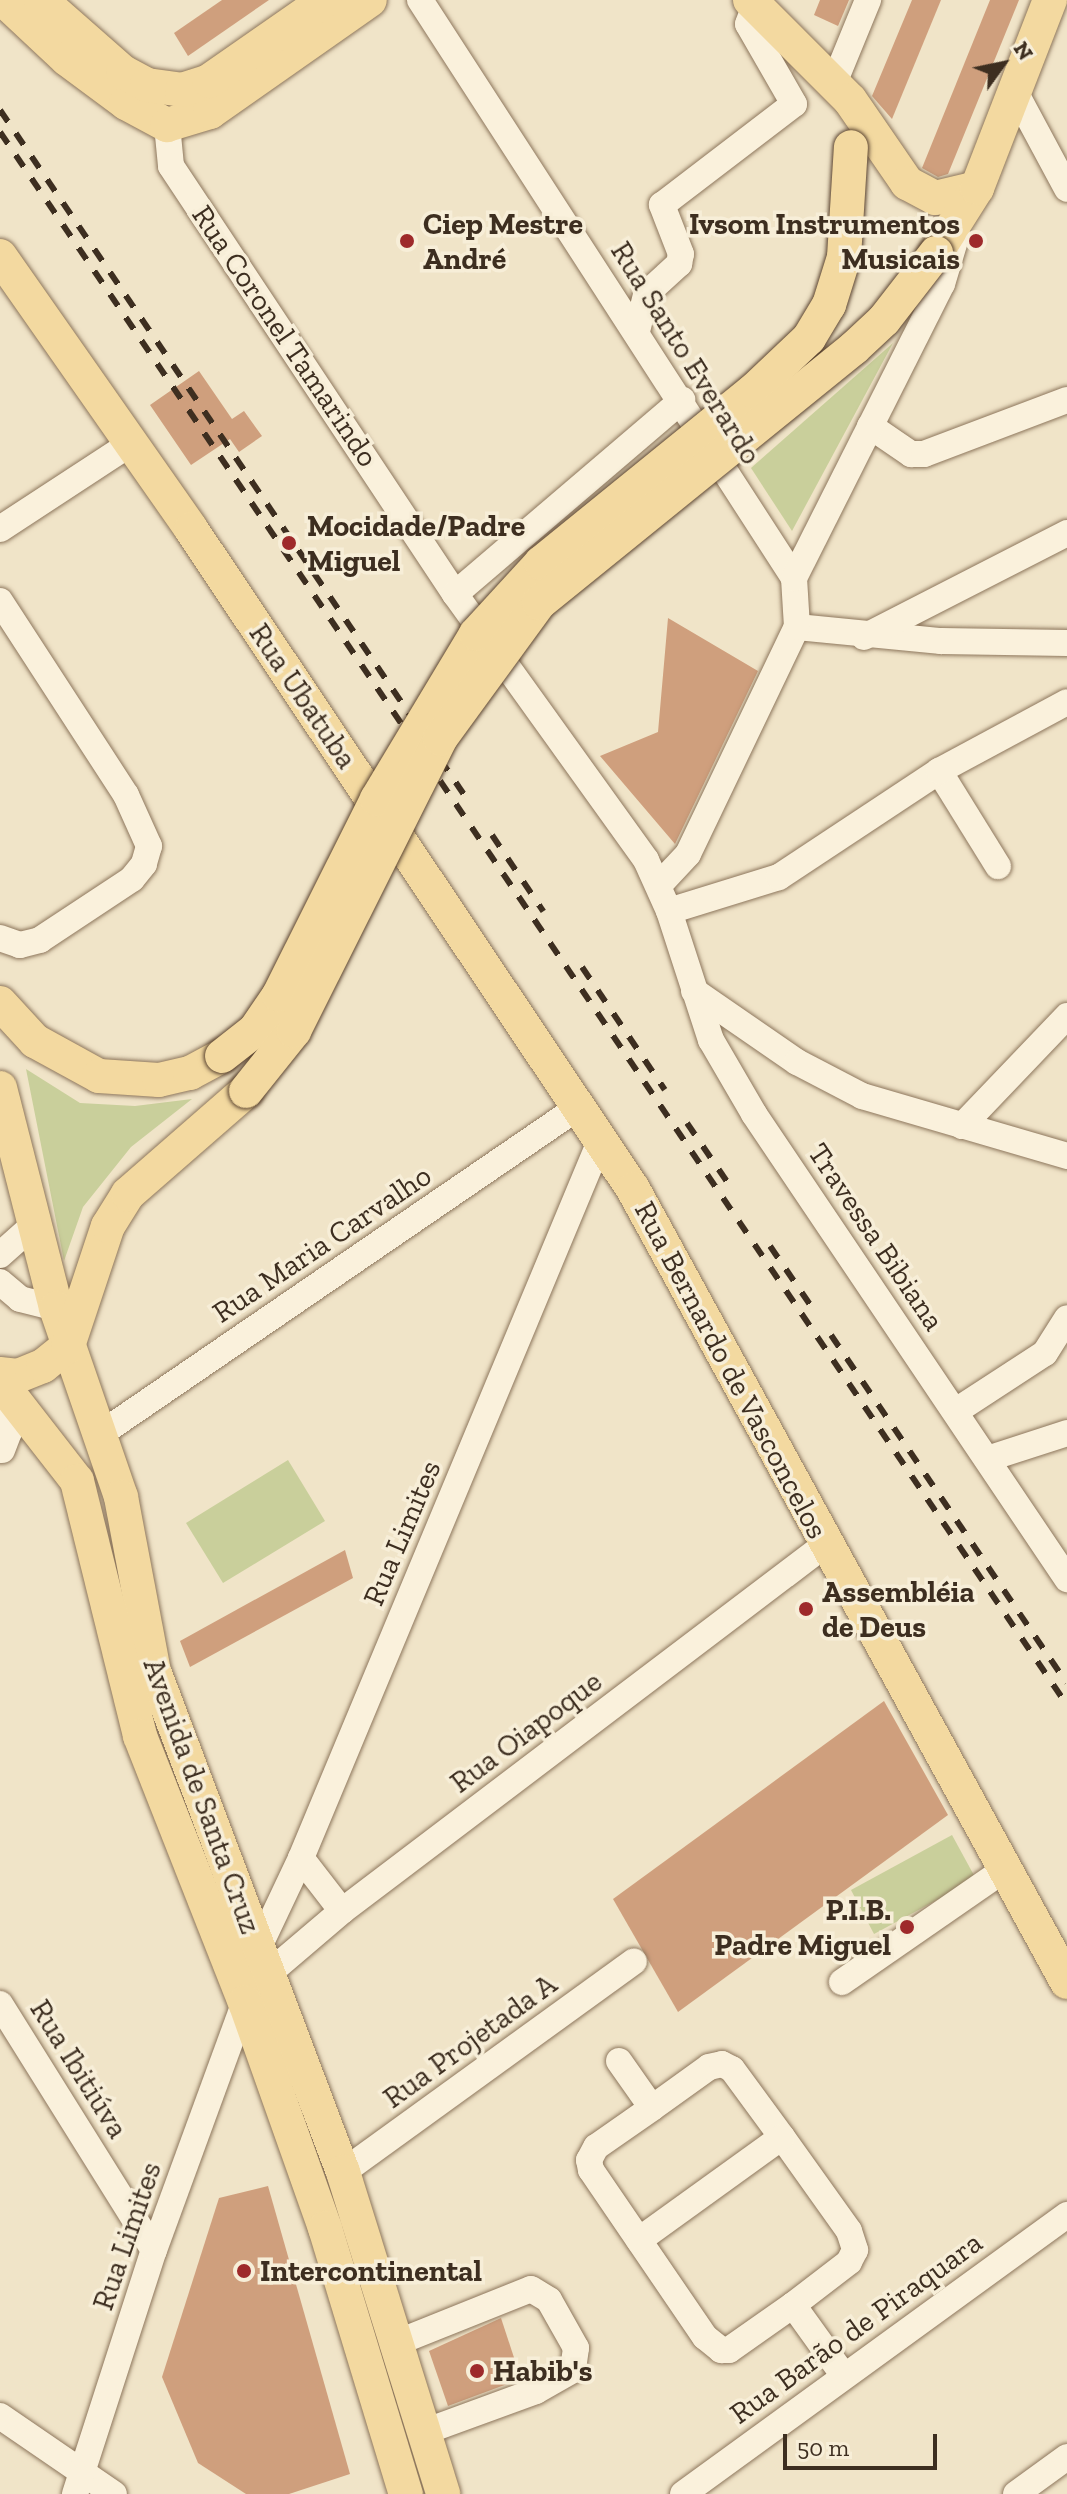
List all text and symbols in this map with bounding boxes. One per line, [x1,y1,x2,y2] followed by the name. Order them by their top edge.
[963,24,1043,104] north arrow
[1008,36,1039,65] text: N
[184,198,386,474] street label: Rua Coronel Tamarindo
[423,206,583,276] place label: Ciep Mestre André
[689,206,960,276] place label: Ivsom Instrumentos Musicais
[398,232,416,250] marker: Ciep Mestre André
[967,232,985,250] marker: Ivsom Instrumentos Musicais
[603,235,769,471] street label: Rua Santo Everardo
[307,508,525,578] place label: Mocidade/Padre Miguel
[278,532,300,554] marker: Mocidade/Padre Miguel
[241,617,365,775] street label: Rua Ubatuba
[800,1137,952,1337] street label: Travessa Bibiana
[206,1158,438,1330] street label: Rua Maria Carvalho
[626,1195,836,1545] street label: Rua Bernardo de Vasconcelos
[355,1455,449,1611] street label: Rua Limites
[822,1574,975,1644] place label: Assembléia de Deus
[797,1600,815,1618] marker: Assembléia de Deus
[135,1653,269,1939] street label: Avenida de Santa Cruz
[443,1663,609,1801] street label: Rua Oiapoque
[714,1892,891,1962] place label: P.I.B. Padre Miguel
[898,1918,916,1936] marker: P.I.B. Padre Miguel
[376,1966,564,2116] street label: Rua Projetada A
[22,1993,136,2145] street label: Rua Ibitiúva
[85,2157,169,2315] street label: Rua Limites
[723,2224,989,2432] street label: Rua Barão de Piraquara
[260,2253,482,2289] place label: Intercontinental
[235,2262,253,2280] marker: Intercontinental
[493,2353,593,2389] place label: Habib's
[468,2362,486,2380] marker: Habib's
[787,2418,941,2468] scale bar
[797,2433,849,2462] text: 50 m

